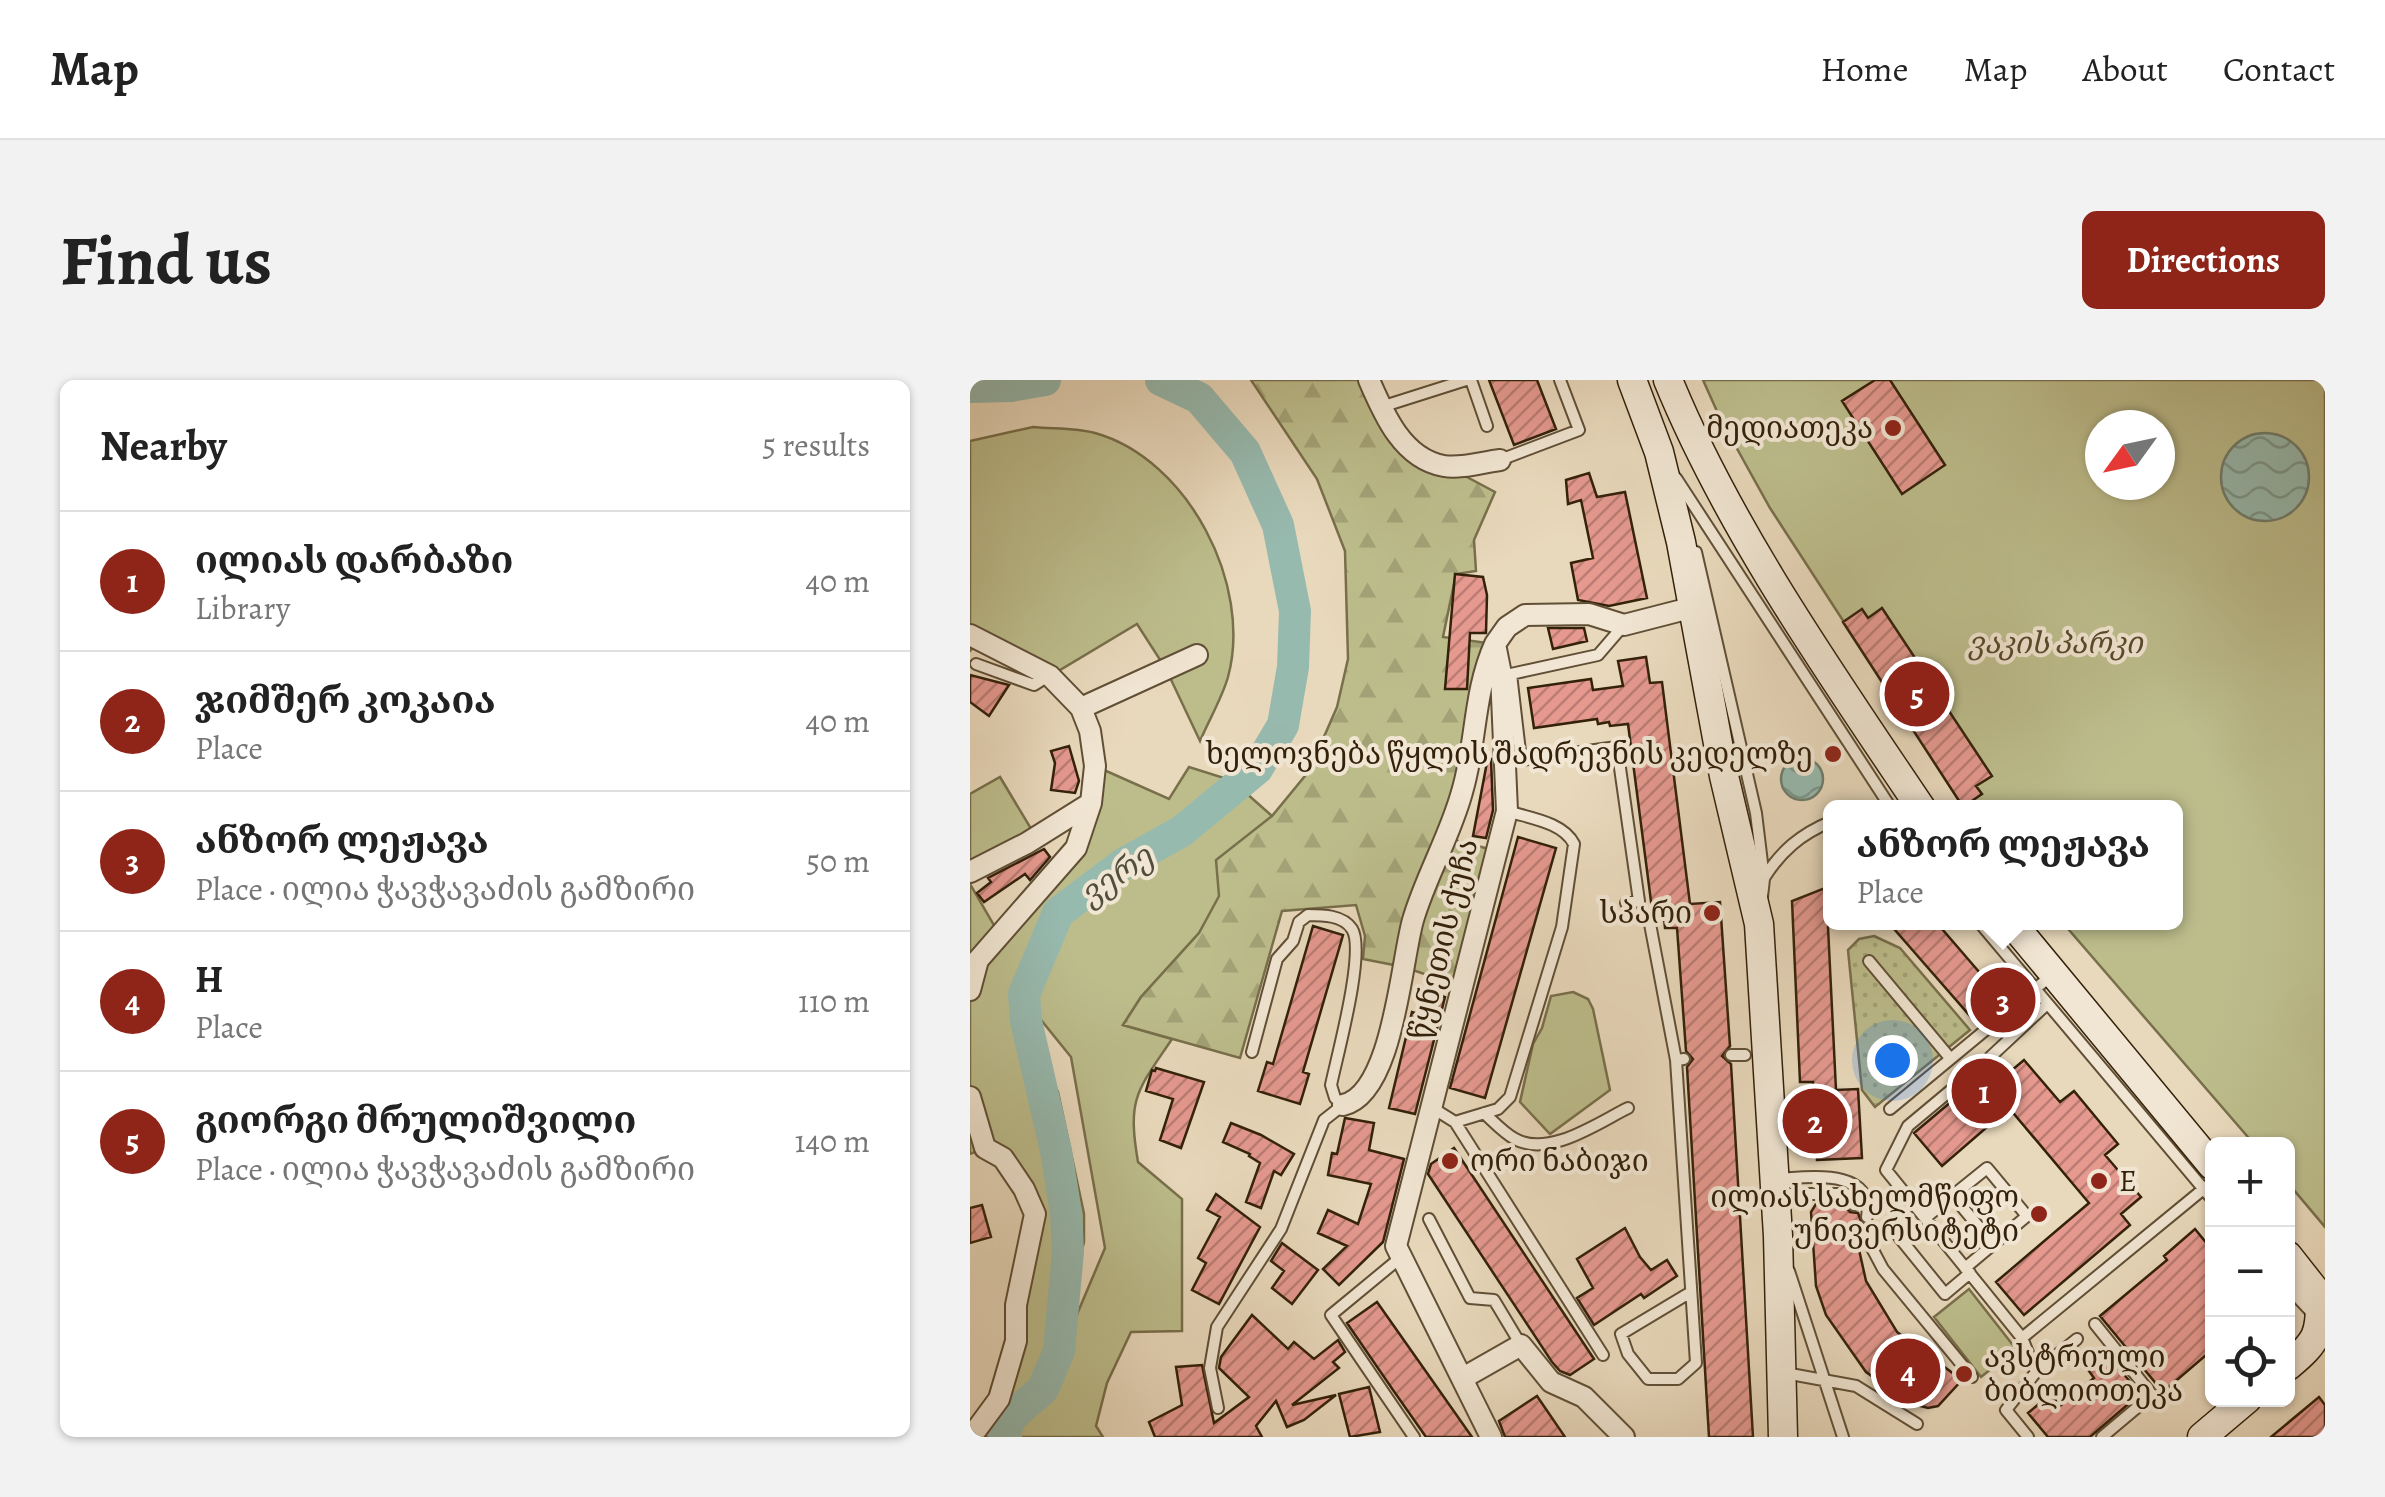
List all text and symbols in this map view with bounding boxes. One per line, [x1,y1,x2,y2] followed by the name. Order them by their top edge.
[50,36,139,102] text: Map
[1820,45,1908,93] text: Home
[1963,45,2027,93] text: Map
[2082,45,2168,93] text: About
[2223,45,2335,93] text: Contact
[2082,211,2325,309] button: Directions
[60,213,272,308] text: Find us
[1706,408,1873,448] place label: მედიათეკა
[2085,410,2175,500] north arrow
[100,417,227,474] text: Nearby
[1882,417,1904,439] marker: მედიათეკა
[762,423,870,467] text: 5 results
[195,534,513,586] text: ილიას დარბაზი
[127,559,138,603] text: 1
[805,559,870,603] text: 40 m
[195,586,290,630] text: Library
[1968,623,2144,663] park label: ვაკის პარკი
[1884,656,1950,732] pin: 5
[195,674,496,726] text: ჯიმშერ კოკაია
[125,699,140,743] text: 2
[805,699,870,743] text: 40 m
[195,726,263,770] text: Place
[1205,734,1813,774] place label: ხელოვნება წყლის შადრევნის კედელზე
[1822,743,1844,765] marker: ხელოვნება წყლის შადრევნის კედელზე
[1823,800,2183,930] popup
[195,814,489,866] text: ანზორ ლეჟავა
[1856,818,2150,870] text: ანზორ ლეჟავა
[1071,834,1162,916] water label: ვერე
[1399,834,1487,1044] street label: წყნეთის ქუჩა
[126,839,139,883] text: 3
[806,839,870,883] text: 50 m
[195,867,695,911] text: Place · ილია ჭავჭავაძის გამზირი
[1856,870,1924,914] text: Place
[1599,893,1692,933] place label: სპარი
[1701,902,1723,924] marker: სპარი
[195,953,223,1005] text: H
[1970,962,2036,1038] pin: 3
[125,979,140,1023] text: 4
[798,979,870,1023] text: 110 m
[195,1005,263,1049] text: Place
[1867,1035,1918,1086] your location
[1952,1054,2016,1128] pin: 1
[1782,1084,1848,1158] pin: 2
[195,1094,636,1146] text: გიორგი მრულიშვილი
[126,1119,139,1163] text: 5
[795,1119,870,1163] text: 140 m
[2205,1137,2295,1407] map controls
[2205,1137,2295,1227] button: +
[1470,1141,1649,1181] place label: ორი ნაბიჯი
[195,1147,695,1191] text: Place · ილია ჭავჭავაძის გამზირი
[1439,1150,1461,1172] marker: ორი ნაბიჯი
[2119,1161,2137,1201] place label: E
[2088,1170,2110,1192] marker: E
[1710,1177,2019,1251] place label: ილიას სახელმწიფო უნივერსიტეტი
[2028,1203,2050,1225] marker: ილიას სახელმწიფო უნივერსიტეტი
[2205,1227,2295,1317] button: −
[2205,1317,2295,1407] button: locate
[1876,1334,1940,1408] pin: 4
[1984,1337,2183,1411] place label: ავსტრიული ბიბლიოთეკა
[1953,1363,1975,1385] marker: ავსტრიული ბიბლიოთეკა

